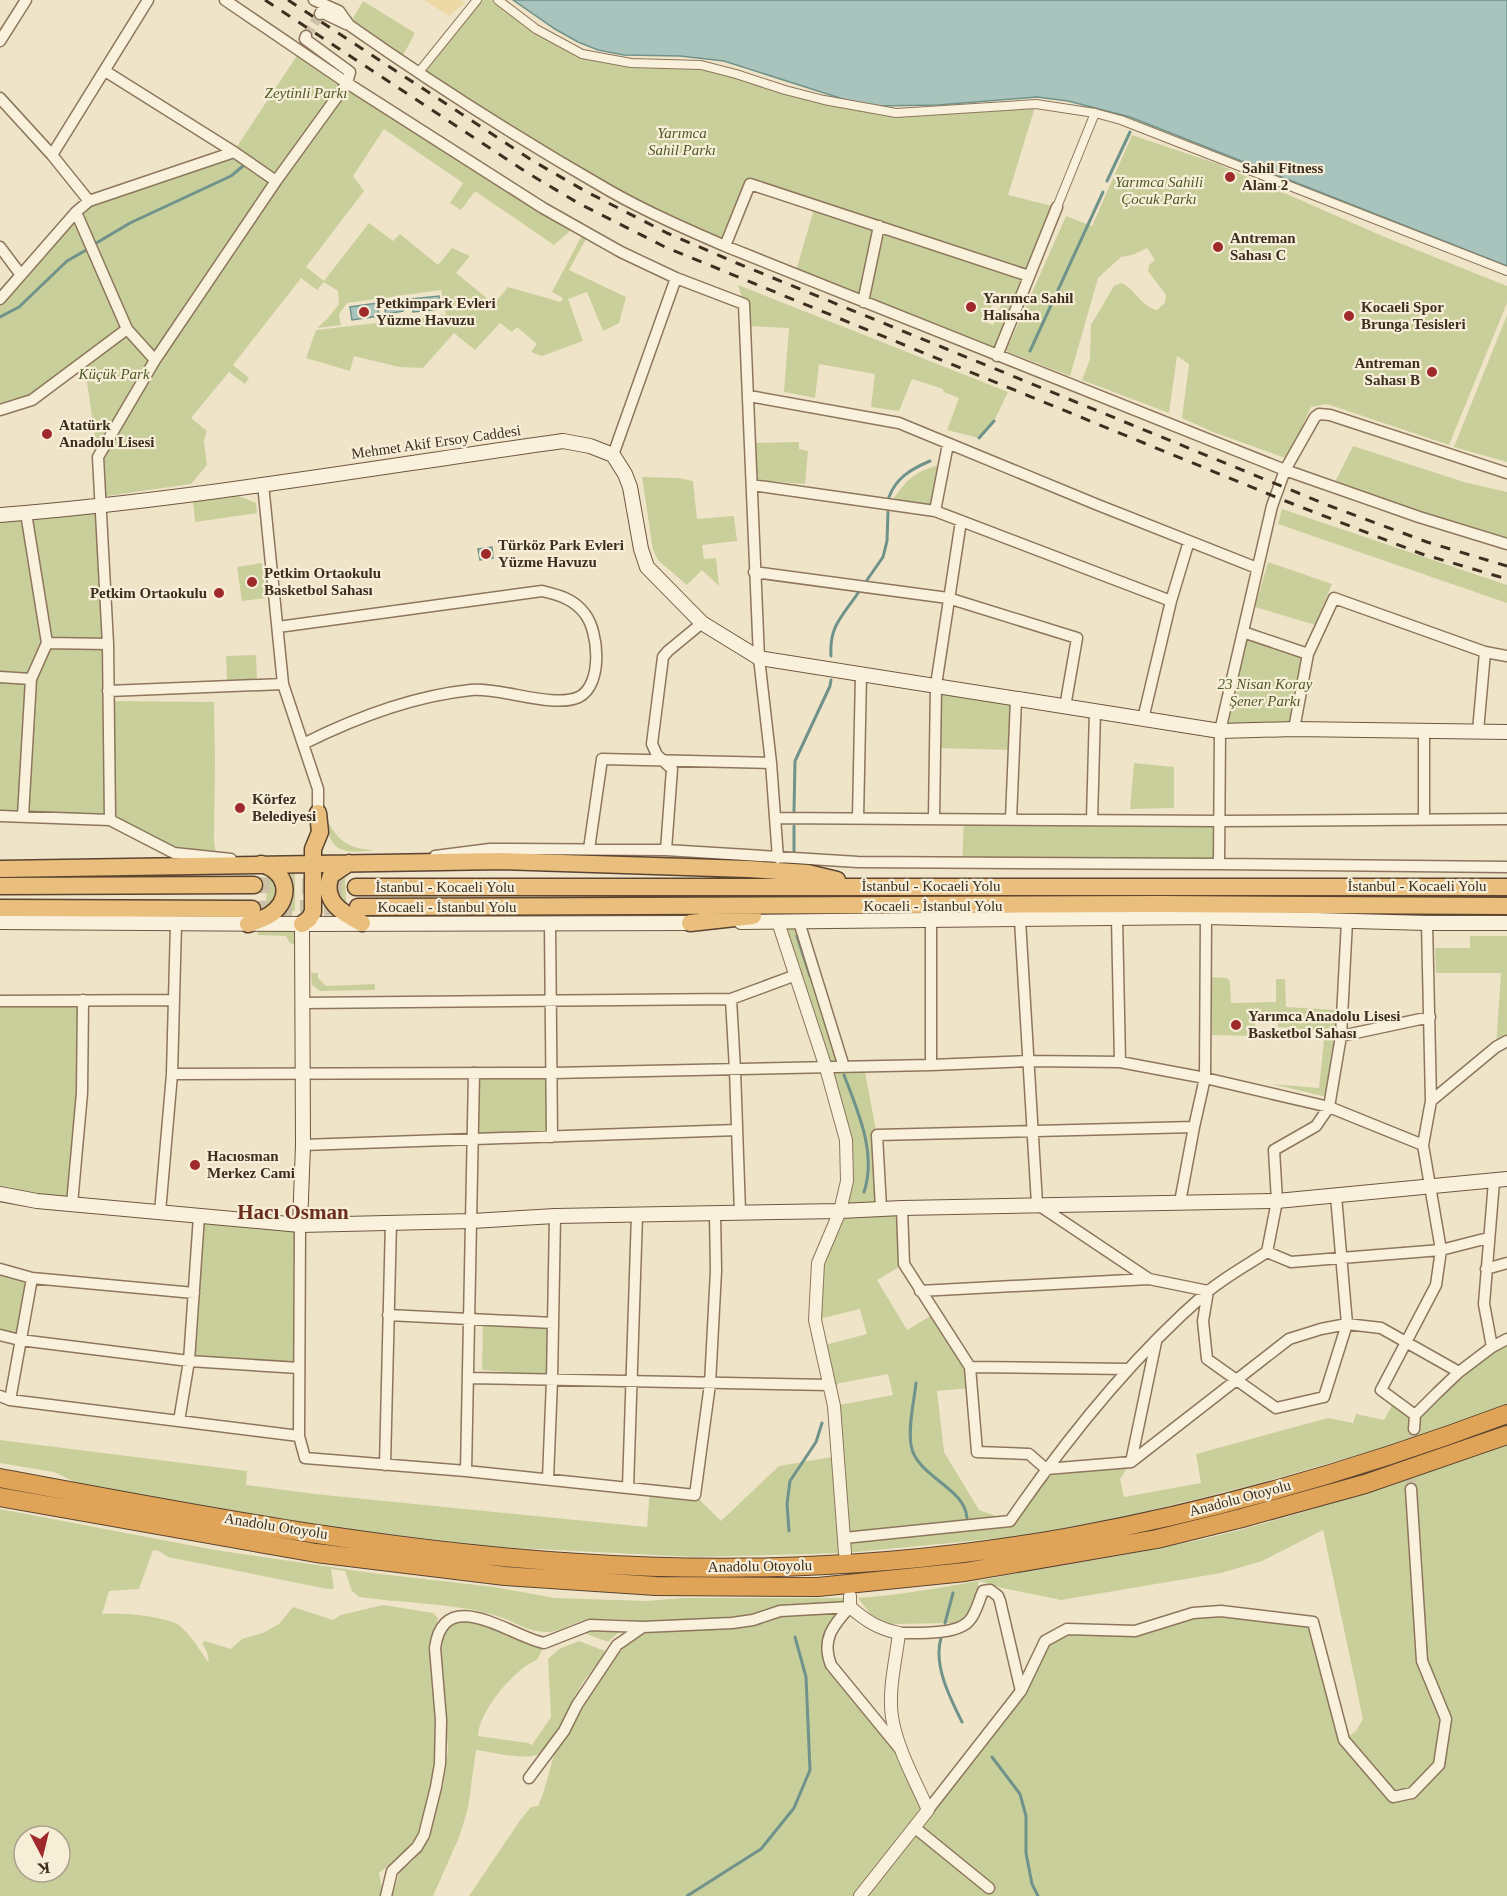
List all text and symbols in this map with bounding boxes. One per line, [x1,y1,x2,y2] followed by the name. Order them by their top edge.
[265,85,347,101] park label: Zeytinli Parkı
[648,125,716,158] park label: Yarımca Sahil Parkı
[1242,160,1323,193] place label: Sahil Fitness Alanı 2
[1223,170,1237,184] marker: Sahil Fitness Alanı 2
[1115,174,1203,207] park label: Yarımca Sahili Çocuk Parkı
[1230,230,1296,263] place label: Antreman Sahası C
[1211,240,1225,254] marker: Antreman Sahası C
[983,290,1073,323] place label: Yarımca Sahil Halısaha
[376,295,496,328] place label: Petkimpark Evleri Yüzme Havuzu
[1361,299,1466,332] place label: Kocaeli Spor Brunga Tesisleri
[964,300,978,314] marker: Yarımca Sahil Halısaha
[357,305,371,319] marker: Petkimpark Evleri Yüzme Havuzu
[1342,309,1356,323] marker: Kocaeli Spor Brunga Tesisleri
[1354,355,1421,388] place label: Antreman Sahası B
[1425,365,1439,379] marker: Antreman Sahası B
[77,366,150,382] park label: Küçük Park
[59,417,154,450] place label: Atatürk Anadolu Lisesi
[350,422,522,462] street label: Mehmet Akif Ersoy Caddesi
[40,427,54,441] marker: Atatürk Anadolu Lisesi
[498,537,624,570] place label: Türköz Park Evleri Yüzme Havuzu
[479,547,493,561] marker: Türköz Park Evleri Yüzme Havuzu
[264,565,381,598] place label: Petkim Ortaokulu Basketbol Sahası
[245,575,259,589] marker: Petkim Ortaokulu Basketbol Sahası
[90,585,207,601] place label: Petkim Ortaokulu
[212,586,226,600] marker: Petkim Ortaokulu
[1217,676,1313,709] park label: 23 Nisan Koray Şener Parkı
[252,791,316,824] place label: Körfez Belediyesi
[233,801,247,815] marker: Körfez Belediyesi
[861,878,1001,894] street label: İstanbul - Kocaeli Yolu
[1347,878,1487,894] street label: İstanbul - Kocaeli Yolu
[375,879,515,895] street label: İstanbul - Kocaeli Yolu
[863,898,1003,914] street label: Kocaeli - İstanbul Yolu
[377,899,517,915] street label: Kocaeli - İstanbul Yolu
[1248,1008,1401,1041] place label: Yarımca Anadolu Lisesi Basketbol Sahası
[1229,1018,1243,1032] marker: Yarımca Anadolu Lisesi Basketbol Sahası
[207,1148,295,1181] place label: Hacıosman Merkez Cami
[188,1158,202,1172] marker: Hacıosman Merkez Cami
[237,1200,349,1224] district label: Hacı Osman
[1187,1477,1293,1519] street label: Anadolu Otoyolu
[223,1510,329,1542] street label: Anadolu Otoyolu
[708,1557,813,1575] street label: Anadolu Otoyolu
[12,1824,72,1884] north arrow
[36,1859,51,1878] text: K

